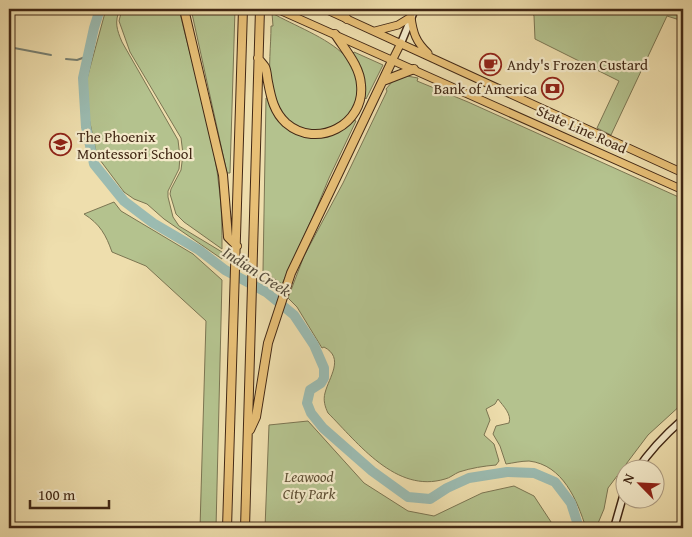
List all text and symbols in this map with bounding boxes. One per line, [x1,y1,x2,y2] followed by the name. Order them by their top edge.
[479,52,503,76] cafe icon: Andy's Frozen Custard
[507,54,648,75] place label: Andy's Frozen Custard
[541,76,565,100] bank icon: Bank of America
[434,78,537,99] place label: Bank of America
[533,100,631,158] street label: State Line Road
[77,126,193,164] place label: The Phoenix Montessori School
[49,133,73,157] school or university icon: The Phoenix Montessori School
[218,240,296,302] water label: Indian Creek
[614,460,664,510] north arrow
[283,466,335,504] park label: Leawood City Park
[617,470,639,487] text: N
[30,477,109,509] scale bar
[38,484,76,505] text: 100 m

